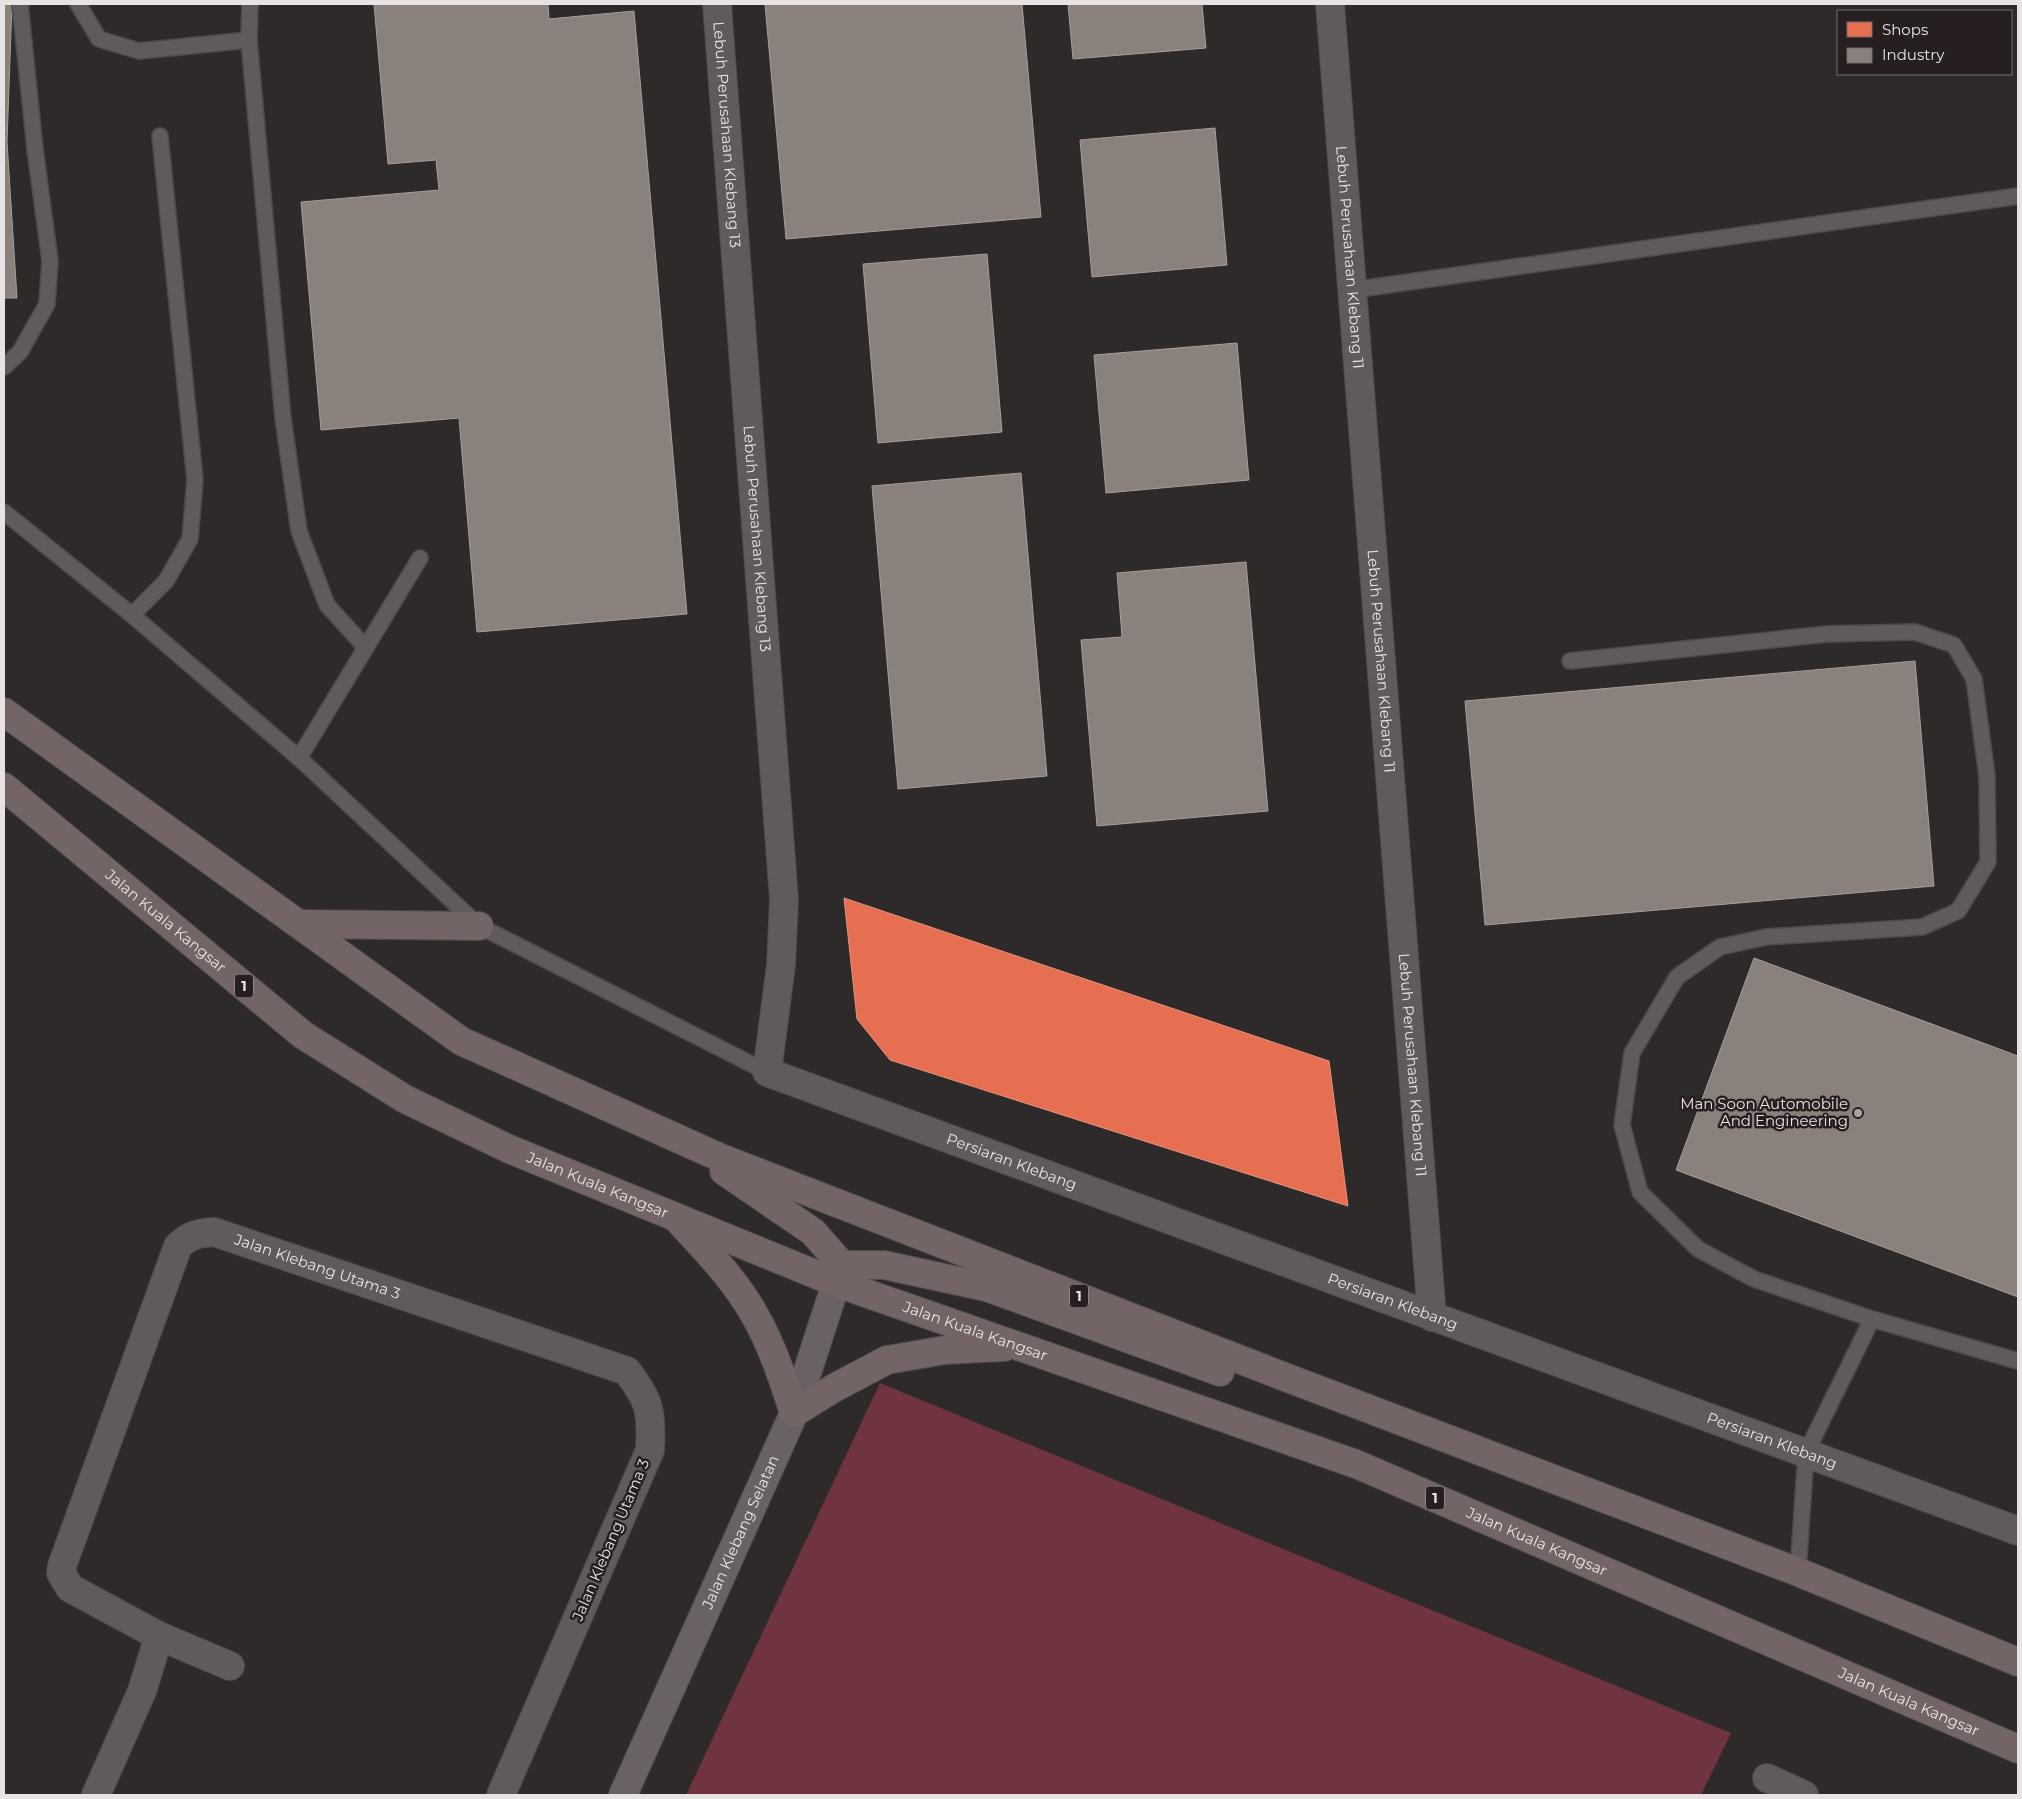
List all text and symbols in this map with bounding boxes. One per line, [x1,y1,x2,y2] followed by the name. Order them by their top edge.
[1837,10,2012,75] legend
[1882,20,1928,39] text: Shops
[709,21,745,249] street label: Lebuh Perusahaan Klebang 13
[1882,45,1945,64] text: Industry
[1332,145,1368,370] street label: Lebuh Perusahaan Klebang 11
[740,425,775,652] street label: Lebuh Perusahaan Klebang 13
[1363,549,1400,773] street label: Lebuh Perusahaan Klebang 11
[101,864,230,976] street label: Jalan Kuala Kangsar
[1395,952,1431,1177] street label: Lebuh Perusahaan Klebang 11
[235,974,253,998] road number: 1
[1680,1094,1848,1130] place label: Man Soon Automobile And Engineering
[1852,1107,1864,1119] marker: Man Soon Automobile And Engineering
[944,1129,1080,1194] street label: Persiaran Klebang
[523,1147,672,1222] street label: Jalan Kuala Kangsar
[231,1229,403,1303] street label: Jalan Klebang Utama 3
[1325,1269,1461,1334] street label: Persiaran Klebang
[1070,1284,1088,1308] road number: 1
[900,1296,1050,1365] street label: Jalan Kuala Kangsar
[1704,1408,1840,1473] street label: Persiaran Klebang
[697,1452,783,1613] street label: Jalan Klebang Selatan
[567,1456,653,1625] street label: Jalan Klebang Utama 3
[1426,1486,1444,1510] road number: 1
[1463,1502,1610,1580] street label: Jalan Kuala Kangsar
[1835,1662,1982,1740] street label: Jalan Kuala Kangsar

